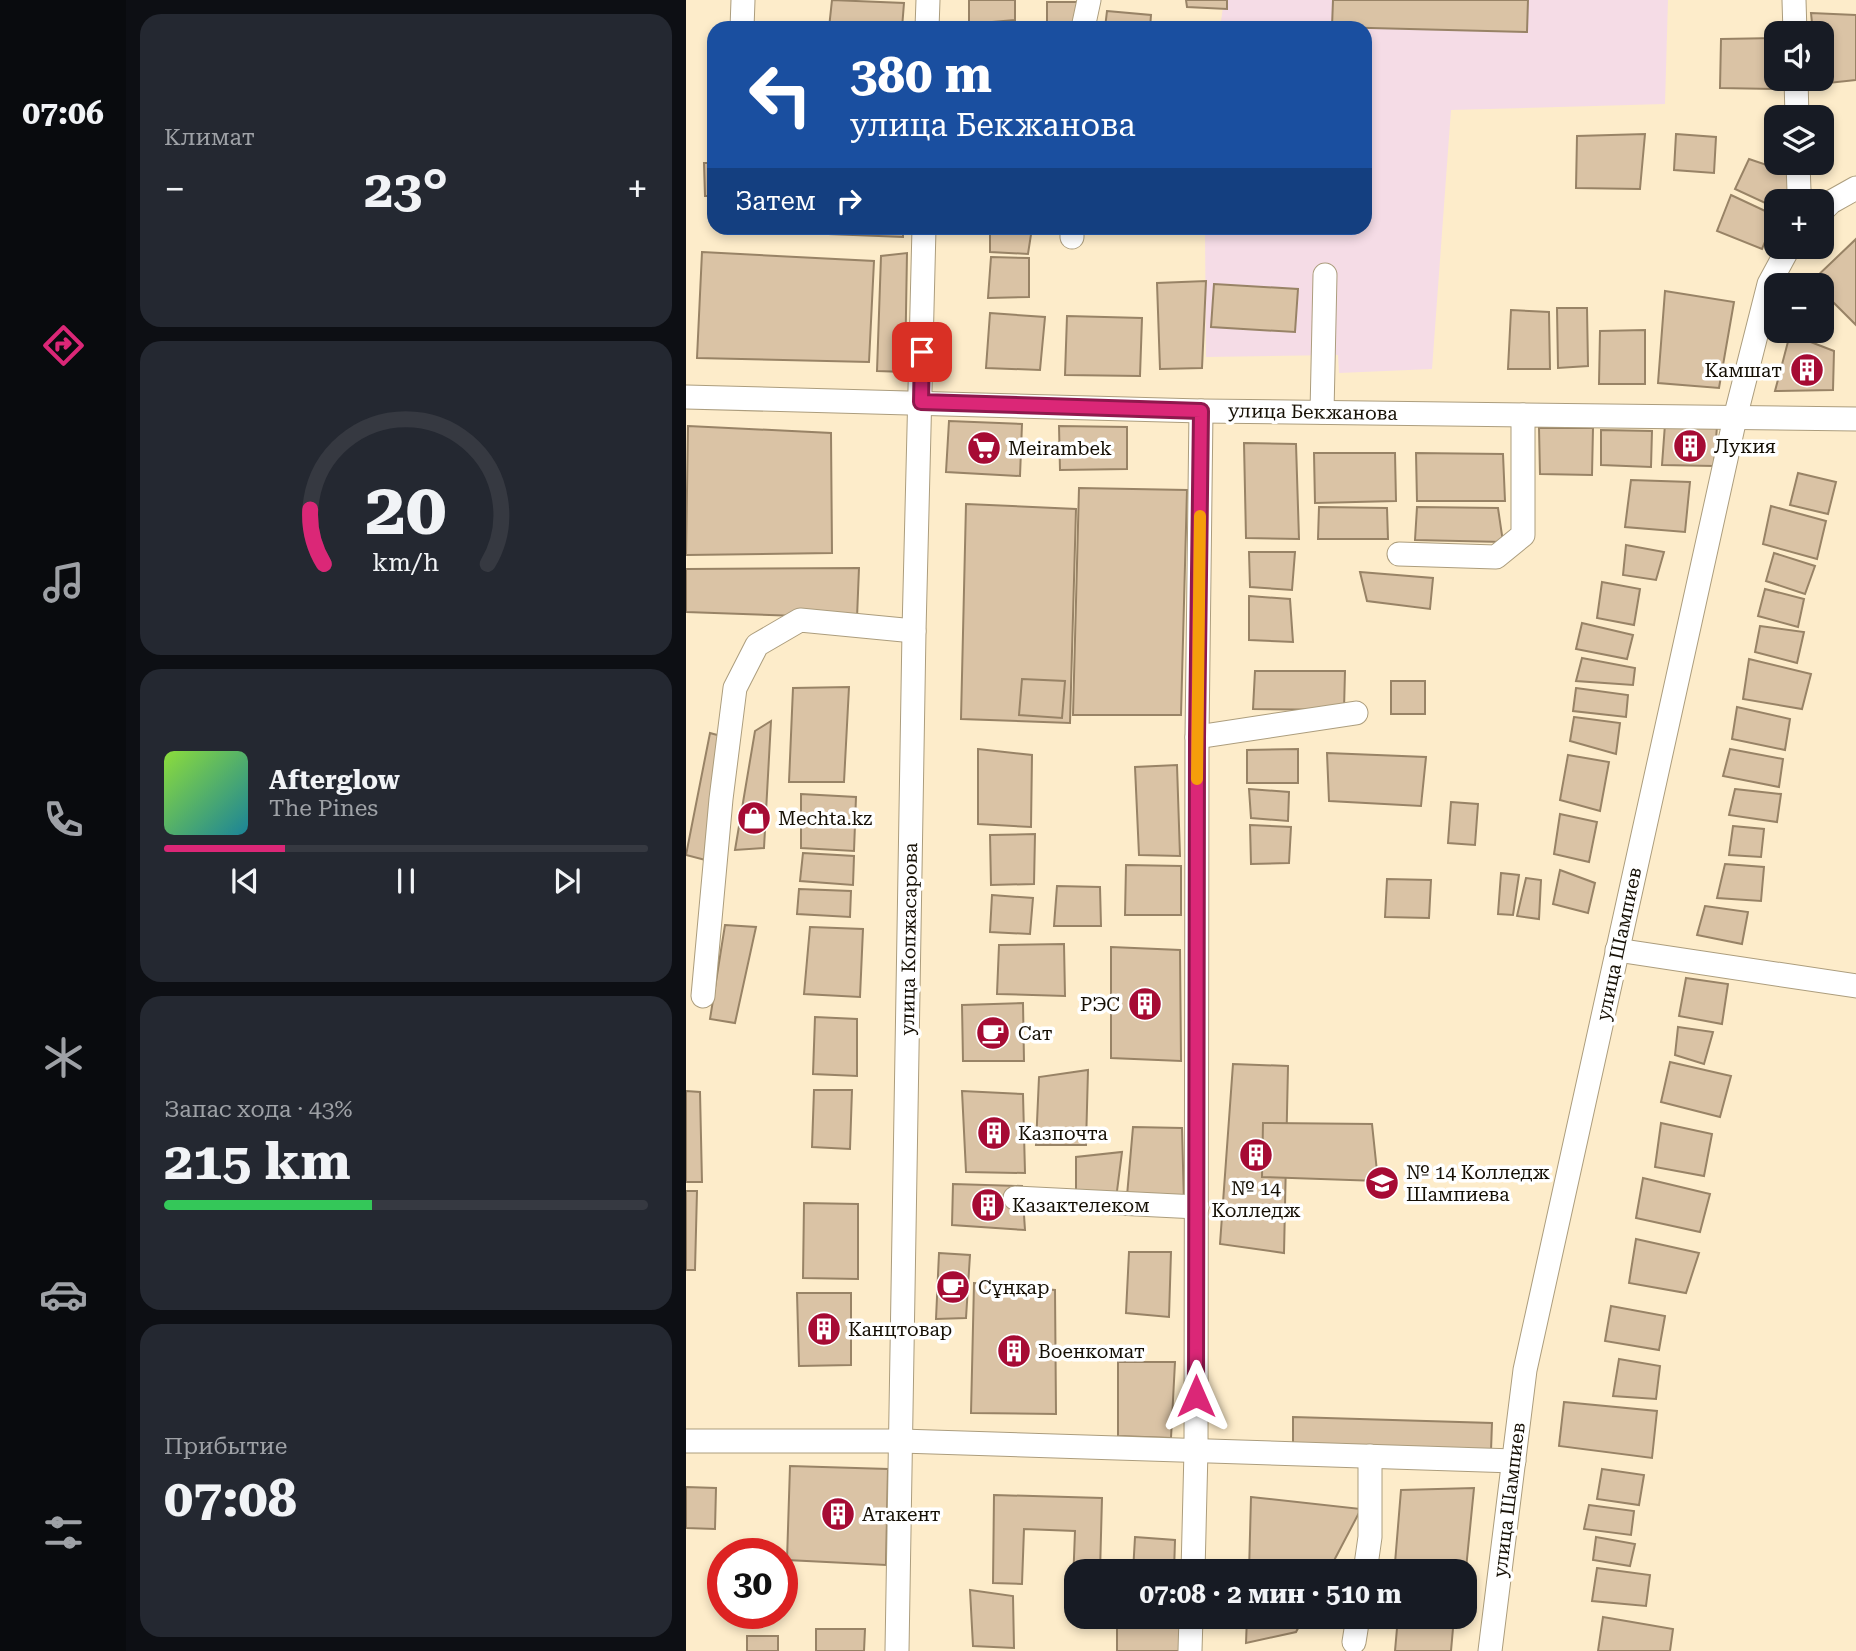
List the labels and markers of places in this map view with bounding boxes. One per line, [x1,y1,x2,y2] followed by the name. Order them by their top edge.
[892,322,952,382] pin
[1788,351,1826,389] building icon: Камшат
[1705,359,1782,382] place label: Камшат
[1671,427,1709,465] building icon: Лукия
[965,429,1003,467] supermarket icon: Meirambek
[1714,435,1776,458] place label: Лукия
[1008,437,1112,460] place label: Meirambek
[735,799,773,837] shop icon: Mechta.kz
[778,807,872,830] place label: Mechta.kz
[1126,985,1164,1023] building icon: РЭС
[1080,993,1120,1016] place label: РЭС
[974,1014,1012,1052] cafe icon: Сат
[1018,1022,1053,1045] place label: Сат
[975,1114,1013,1152] building icon: Казпочта
[1018,1122,1108,1145] place label: Казпочта
[1237,1136,1275,1174] building icon: № 14 Колледж
[1406,1161,1550,1206] place label: № 14 Колледж Шампиева
[1363,1164,1401,1202] school or university icon: № 14 Колледж Шампиева
[1211,1177,1301,1222] place label: № 14 Колледж
[969,1186,1007,1224] building icon: Казактелеком
[1012,1194,1150,1217] place label: Казактелеком
[934,1268,972,1306] cafe icon: Сұңқар
[978,1276,1049,1299] place label: Сұңқар
[805,1310,843,1348] building icon: Канцтовар
[848,1318,952,1341] place label: Канцтовар
[995,1332,1033,1370] building icon: Военкомат
[1038,1340,1145,1363] place label: Военкомат
[819,1495,857,1533] building icon: Атакент
[862,1503,941,1526] place label: Атакент

